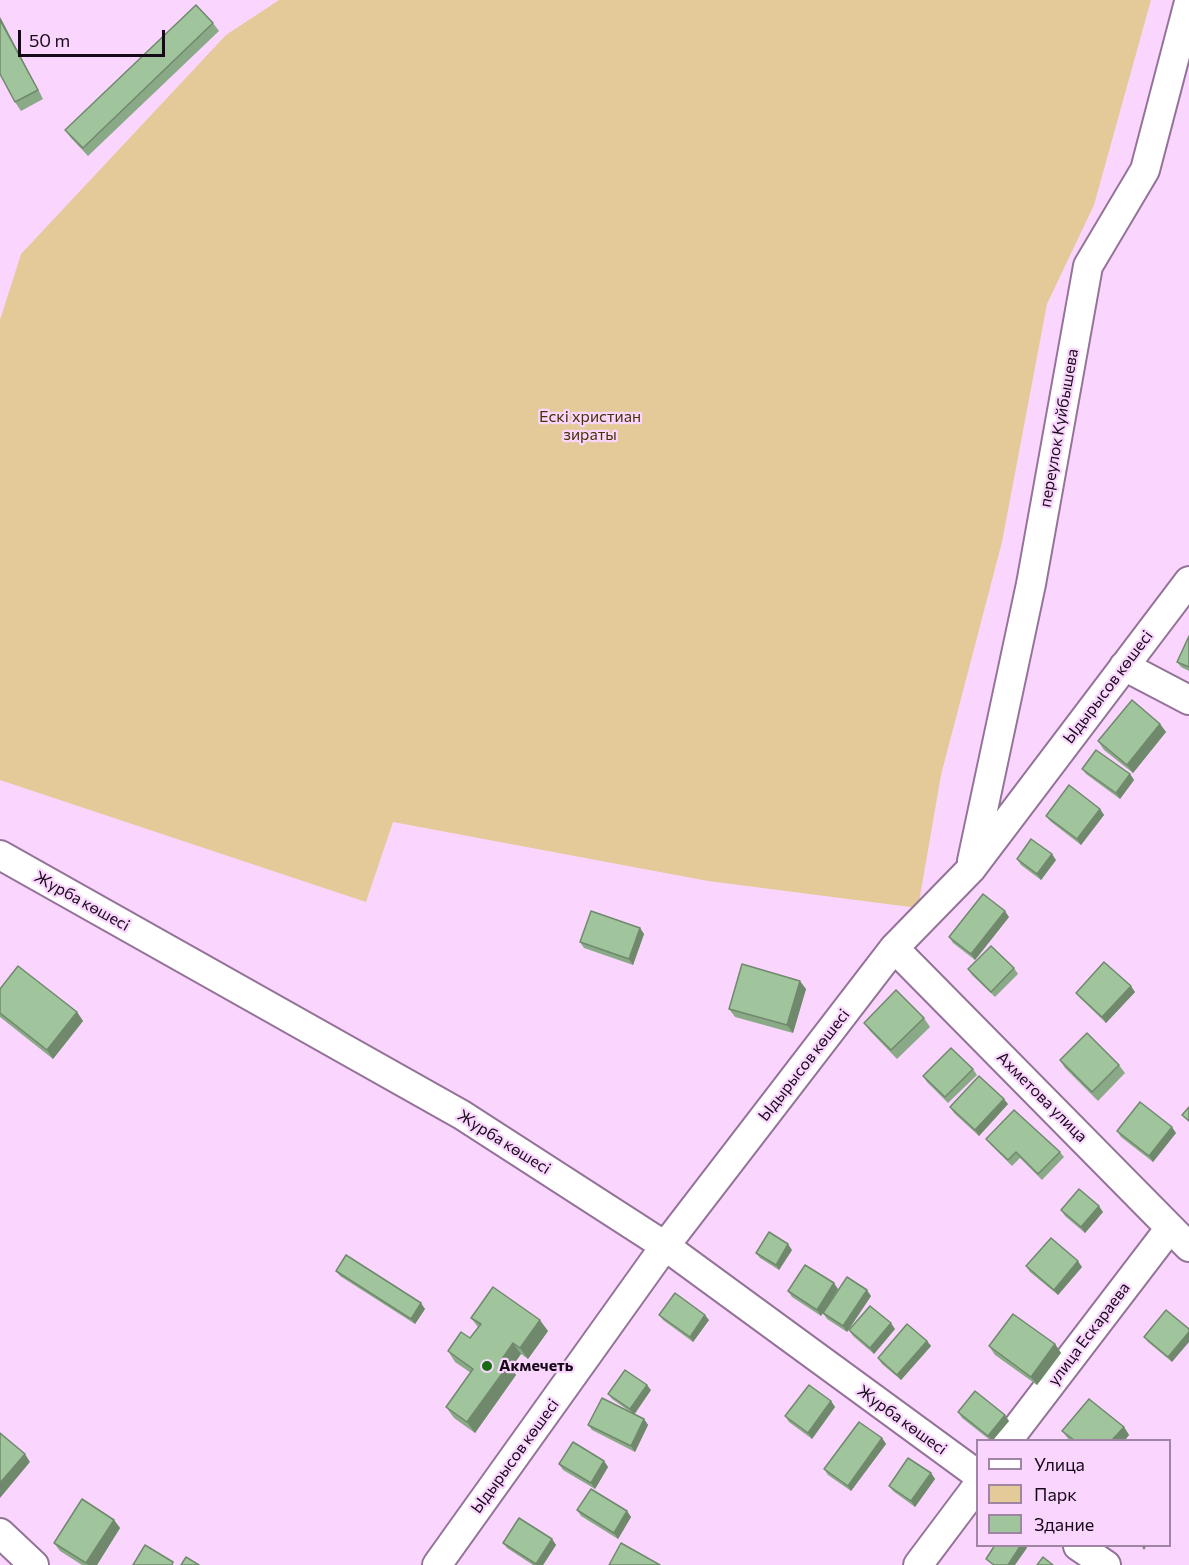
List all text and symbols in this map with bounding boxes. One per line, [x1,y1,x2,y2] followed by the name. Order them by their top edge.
[21,18,168,56] scale bar
[29,29,70,51] text: 50 m
[1036,347,1082,509] street label: переулок Куйбышева
[539,407,641,445] park label: Ескі христиан зираты
[1059,627,1157,747] street label: Ыдырысов көшесі
[31,867,133,935] street label: Журба көшесі
[754,1005,854,1125] street label: Ыдырысов көшесі
[993,1048,1091,1146] street label: Ахметова улица
[454,1106,554,1178] street label: Журба көшесі
[1044,1279,1134,1389] street label: улица Ескараева
[499,1356,573,1376] place label: Акмечеть
[480,1359,494,1373] marker: Акмечеть
[853,1381,951,1459] street label: Журба көшесі
[467,1395,563,1517] street label: Ыдырысов көшесі
[976,1439,1171,1547] legend
[1034,1453,1085,1475] text: Улица
[1034,1483,1077,1505] text: Парк
[1034,1513,1094,1535] text: Здание

